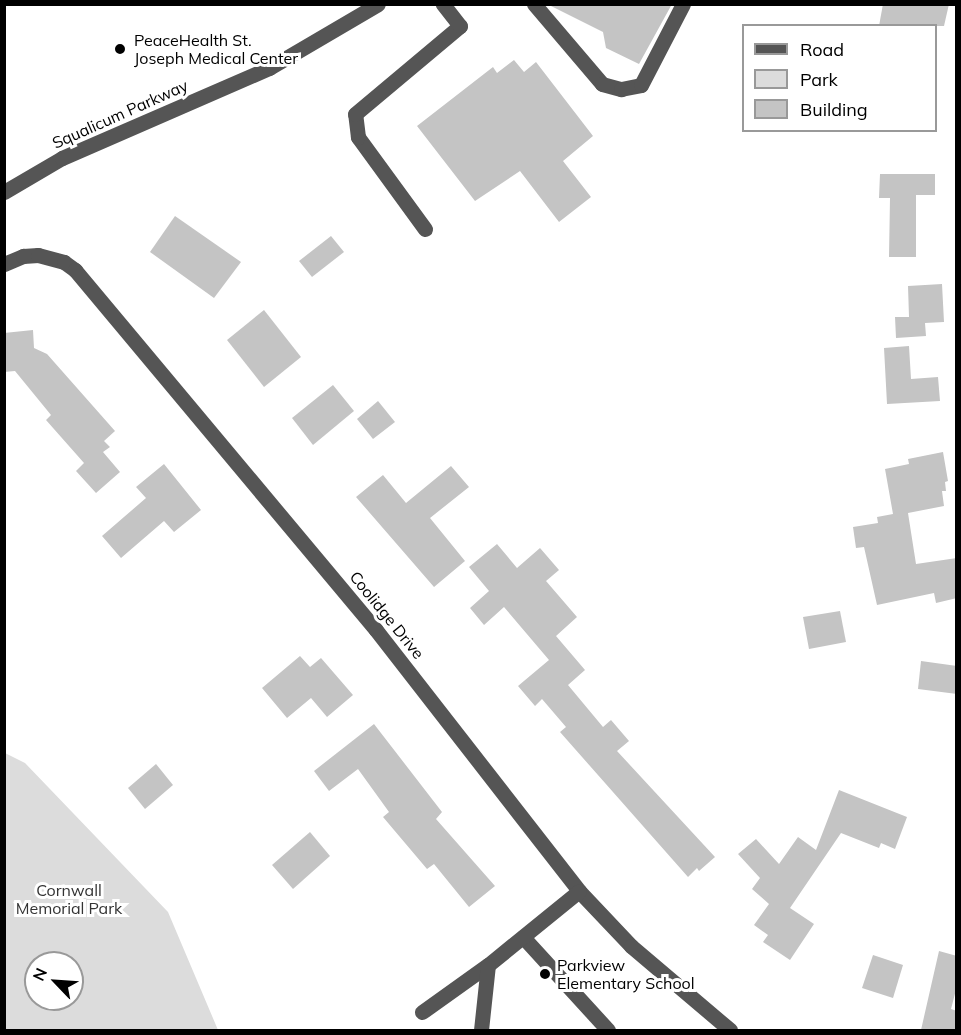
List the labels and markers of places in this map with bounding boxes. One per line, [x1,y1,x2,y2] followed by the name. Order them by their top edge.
[134,30,298,68] place label: PeaceHealth St. Joseph Medical Center
[111,40,129,58] marker: PeaceHealth St. Joseph Medical Center
[557,955,695,993] place label: Parkview Elementary School
[538,967,552,981] marker: Parkview Elementary School

